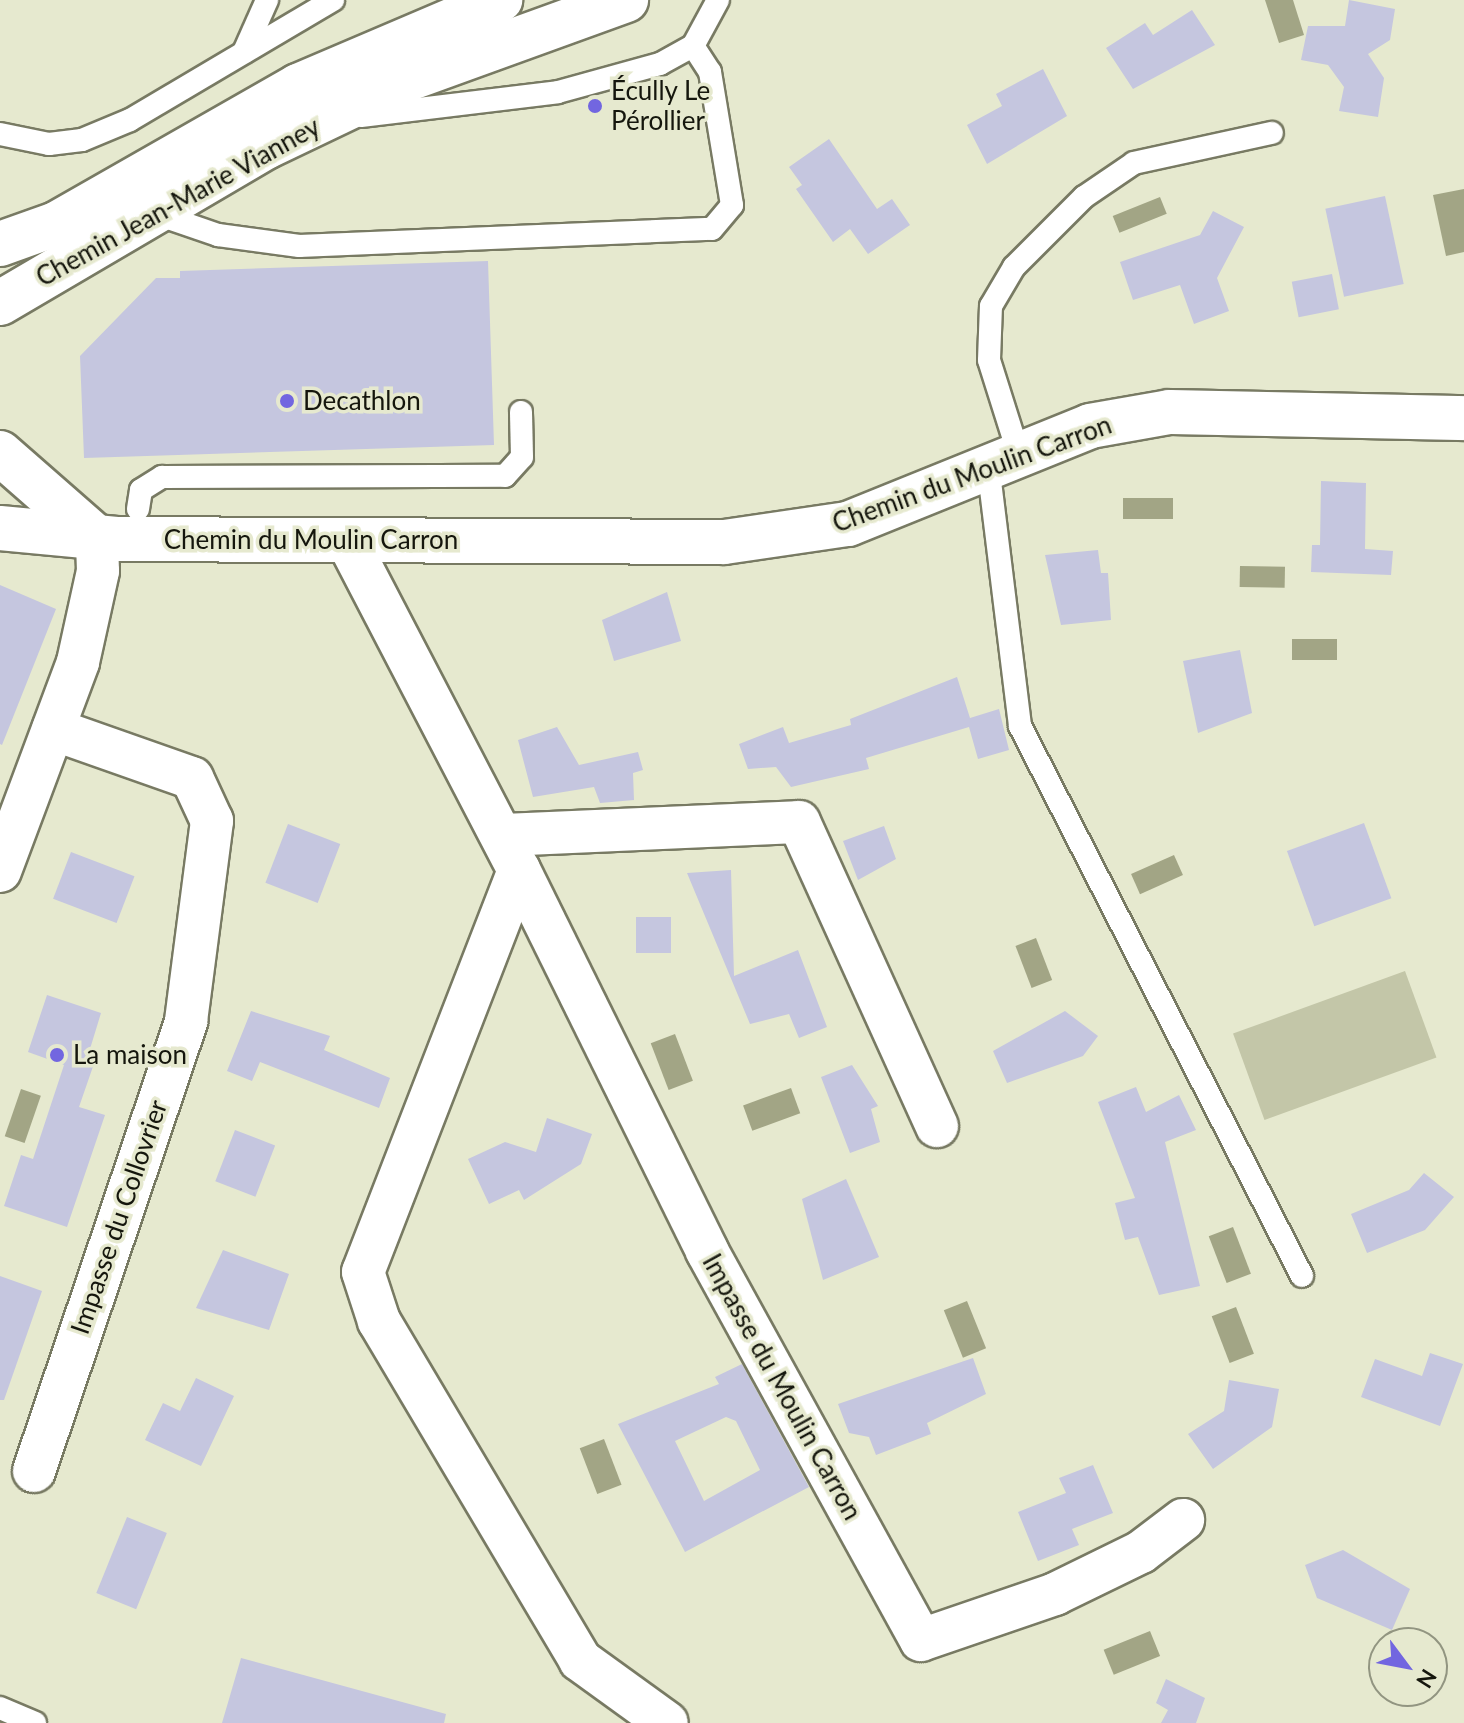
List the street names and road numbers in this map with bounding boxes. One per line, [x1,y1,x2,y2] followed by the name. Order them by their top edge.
[30,111,326,293] street label: Chemin Jean-Marie Vianney
[828,409,1116,539] street label: Chemin du Moulin Carron
[164,524,458,556] street label: Chemin du Moulin Carron
[64,1096,174,1338] street label: Impasse du Collovrier
[696,1249,868,1525] street label: Impasse du Moulin Carron

